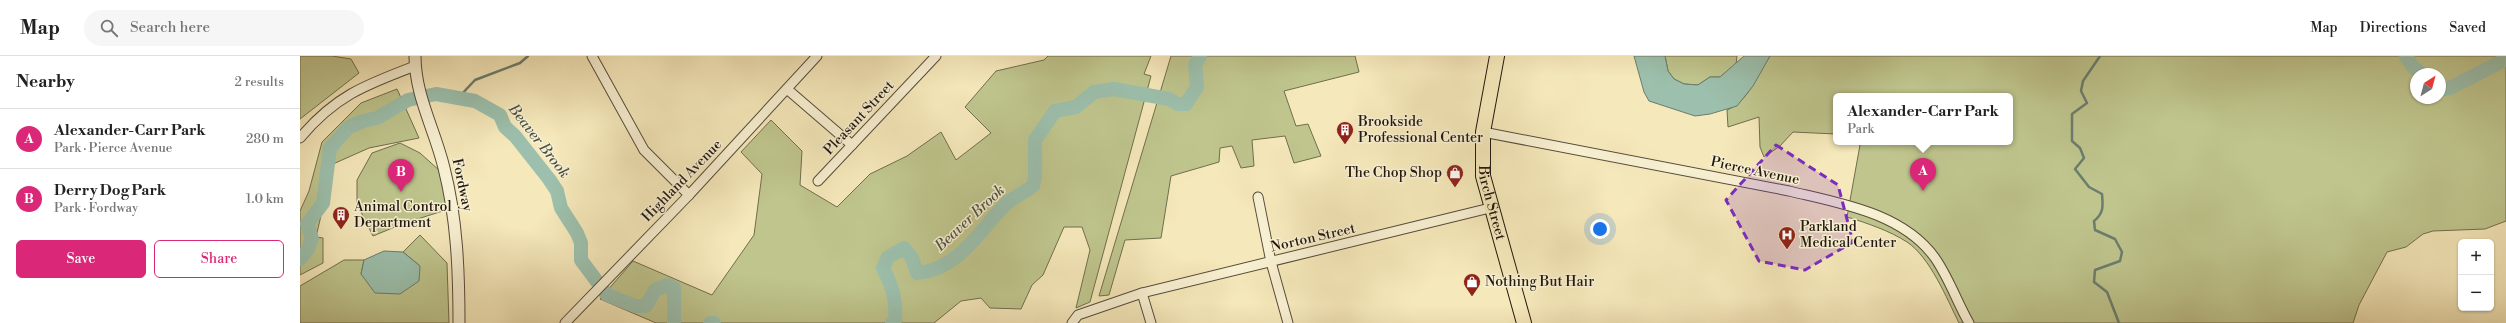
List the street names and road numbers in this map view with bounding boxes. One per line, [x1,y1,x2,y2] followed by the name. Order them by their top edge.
[820,77,898,159] street label: Pleasant Street
[638,136,726,226] street label: Highland Avenue
[1709,153,1801,189] street label: Pierce Avenue
[448,157,476,213] street label: Fordway
[1474,164,1509,242] street label: Birch Street
[1269,219,1357,256] street label: Norton Street

